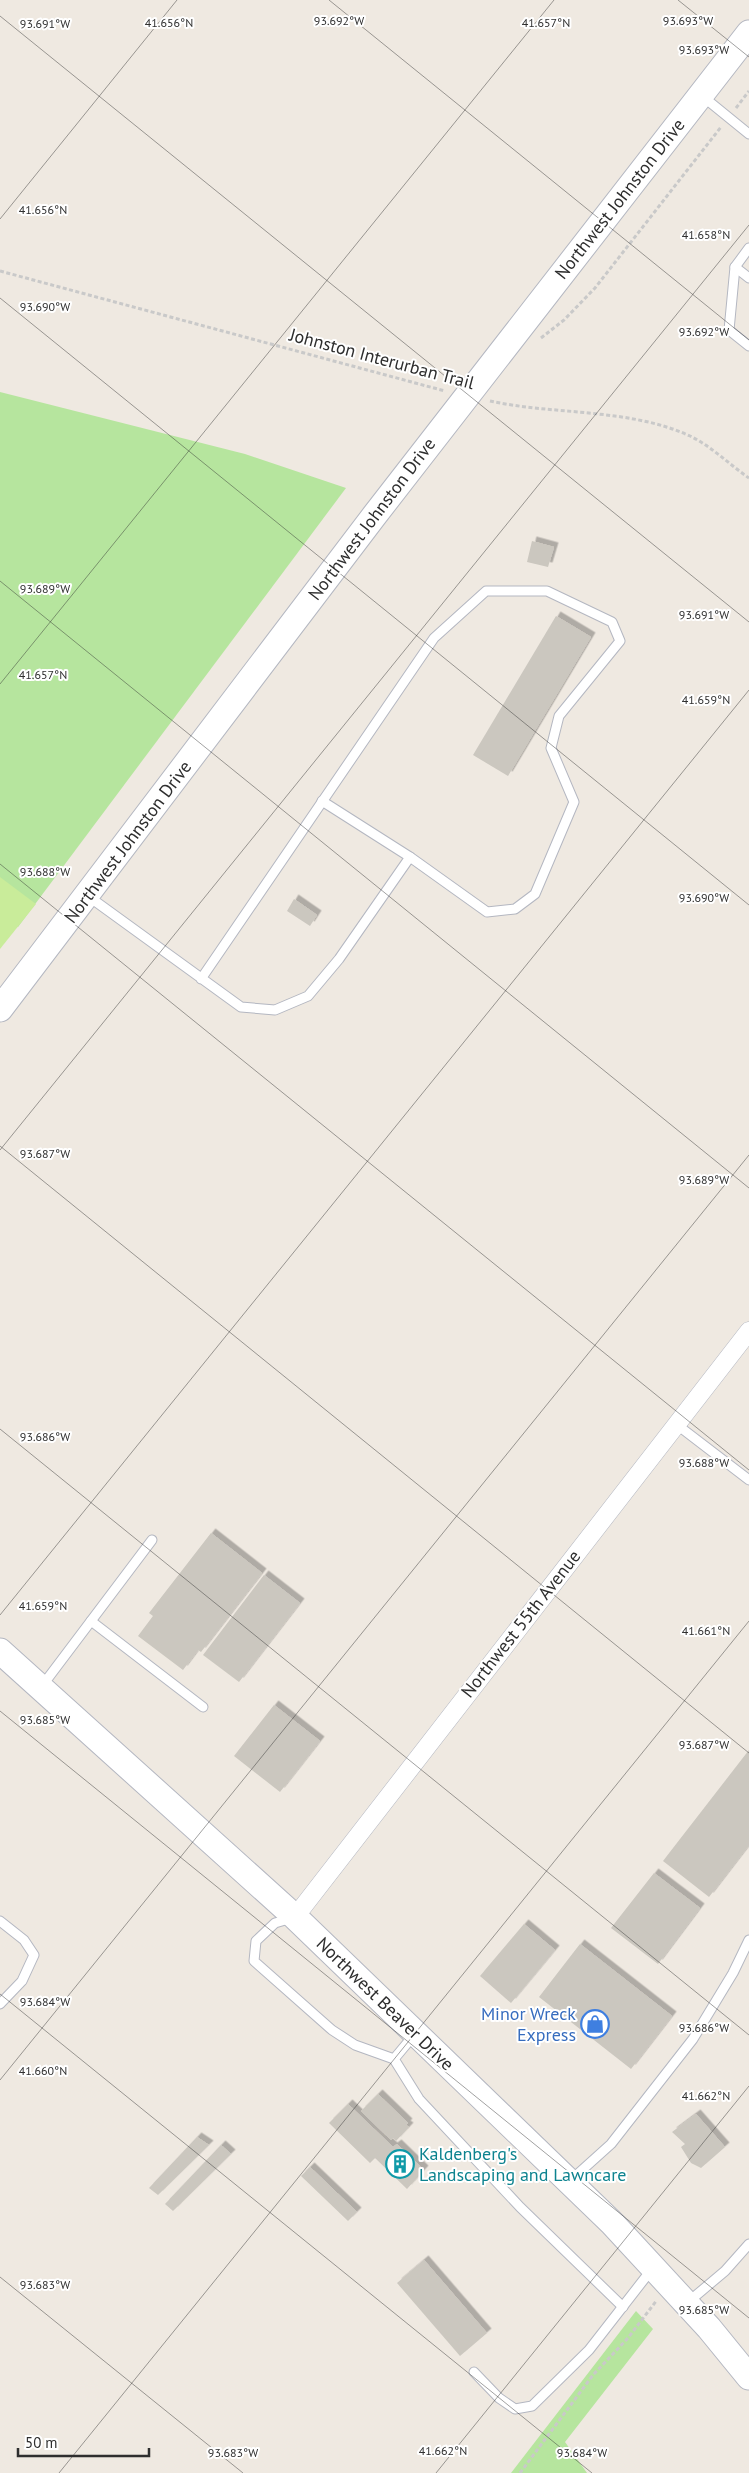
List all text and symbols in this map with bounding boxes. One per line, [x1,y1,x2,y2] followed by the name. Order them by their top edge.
[314,13,364,28] text: 93.692°W
[663,13,713,28] text: 93.693°W
[145,15,193,30] text: 41.656°N
[522,15,570,30] text: 41.657°N
[20,16,70,31] text: 93.691°W
[679,42,729,57] text: 93.693°W
[550,114,690,284] street label: Northwest Johnston Drive
[19,202,67,217] text: 41.656°N
[682,227,730,242] text: 41.658°N
[20,299,70,314] text: 93.690°W
[286,323,478,394] street label: Johnston Interurban Trail
[679,324,729,339] text: 93.692°W
[303,433,440,605] street label: Northwest Johnston Drive
[20,581,70,596] text: 93.689°W
[679,607,729,622] text: 93.691°W
[19,667,67,682] text: 41.657°N
[682,692,730,707] text: 41.659°N
[59,756,196,928] street label: Northwest Johnston Drive
[20,864,70,879] text: 93.688°W
[679,890,729,905] text: 93.690°W
[20,1146,70,1161] text: 93.687°W
[679,1172,729,1187] text: 93.689°W
[20,1429,70,1444] text: 93.686°W
[679,1455,729,1470] text: 93.688°W
[456,1545,585,1702] street label: Northwest 55th Avenue
[19,1598,67,1613] text: 41.659°N
[682,1623,730,1638] text: 41.661°N
[20,1712,70,1727] text: 93.685°W
[679,1737,729,1752] text: 93.687°W
[312,1932,459,2075] street label: Northwest Beaver Drive
[20,1994,70,2009] text: 93.684°W
[481,2002,576,2046] place label: Minor Wreck Express
[580,2009,610,2039] shop icon: Minor Wreck Express
[679,2020,729,2035] text: 93.686°W
[19,2063,67,2078] text: 41.660°N
[682,2088,730,2103] text: 41.662°N
[419,2142,626,2186] place label: Kaldenberg's Landscaping and Lawncare
[385,2149,415,2179] building icon: Kaldenberg's Landscaping and Lawncare
[20,2277,70,2292] text: 93.683°W
[679,2302,729,2317] text: 93.685°W
[18,2426,149,2458] scale bar
[25,2433,58,2452] text: 50 m
[419,2443,467,2458] text: 41.662°N
[208,2445,258,2460] text: 93.683°W
[557,2445,607,2460] text: 93.684°W

